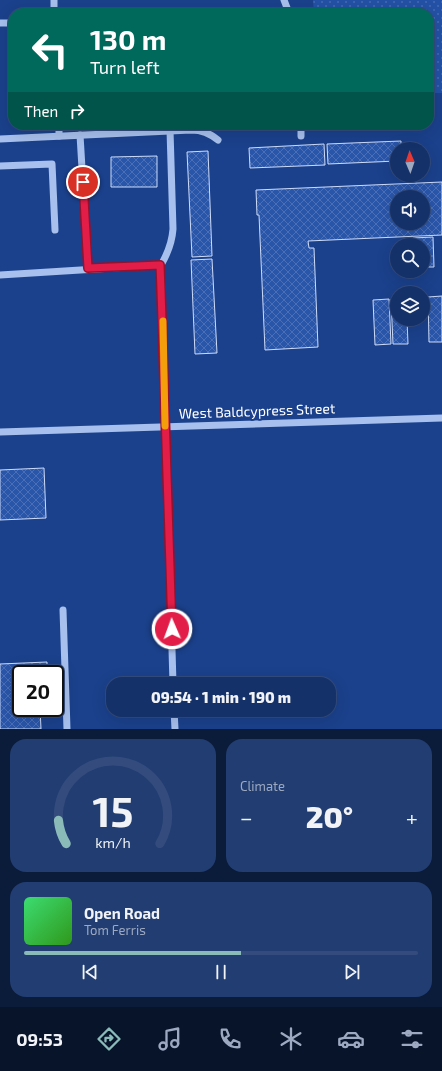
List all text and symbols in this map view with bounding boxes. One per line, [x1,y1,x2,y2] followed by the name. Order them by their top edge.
[90,22,166,56] text: 130 m
[24,24,76,76] icon: left
[90,56,160,78] text: Turn left
[66,100,88,122] icon: right
[24,102,58,120] text: Then
[390,142,430,182] north arrow
[390,142,430,326] map controls
[66,165,100,199] pin
[72,171,94,193] icon: arrive
[390,190,430,230] button: sound
[390,238,430,278] button: search
[390,286,430,326] button: layers
[179,399,335,422] street label: West Baldcypress Street
[151,608,193,650] position arrow
[12,665,64,717] speed limit sign: 20
[151,688,291,706] text: 09:54 · 1 min · 190 m
[240,778,285,794] text: Climate
[93,784,133,834] text: 15
[306,798,353,834] text: 20°
[240,804,253,830] text: −
[406,804,418,830] text: +
[95,833,131,850] text: km/h
[84,904,160,922] text: Open Road
[84,922,146,938] text: Tom Ferris
[79,961,101,983] icon: previous
[210,961,232,983] icon: pause
[341,961,363,983] icon: next
[95,1025,123,1053] icon: directions
[156,1025,184,1053] icon: music
[216,1025,244,1053] icon: phone
[277,1025,305,1053] icon: climate
[337,1025,365,1053] icon: car
[398,1025,426,1053] icon: filters
[16,1028,63,1050] text: 09:53

